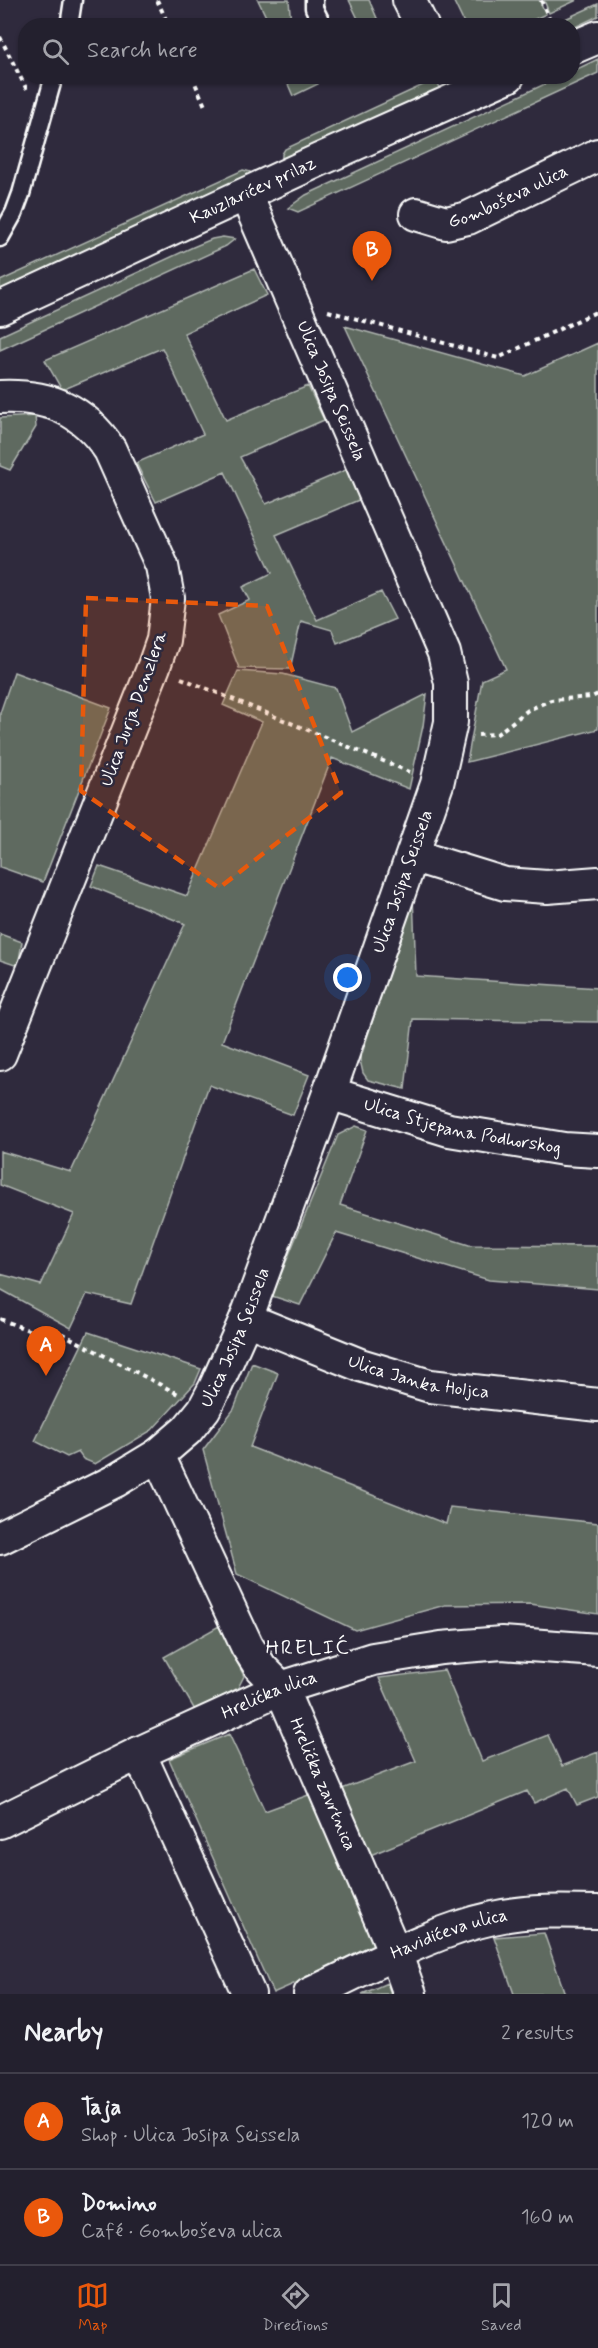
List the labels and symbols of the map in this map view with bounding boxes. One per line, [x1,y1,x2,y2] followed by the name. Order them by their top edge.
[186,151,320,230] street label: Kauzlarićev prilaz
[446,159,572,234] street label: Gomboševa ulica
[352,232,392,281] pin: B
[291,317,371,465] street label: Ulica Josipa Seissela
[95,628,173,790] street label: Ulica Jurja Denzlera
[367,807,439,957] street label: Ulica Josipa Seissela
[333,963,362,992] your location
[361,1092,563,1160] street label: Ulica Stjepana Podhorskog
[195,1264,276,1412] street label: Ulica Josipa Seissela
[26,1326,66,1376] pin: A
[344,1349,490,1405] street label: Ulica Janka Holjca
[266,1634,350,1662] district label: HRELIĆ
[218,1665,320,1726] street label: Hrelićka ulica
[283,1714,362,1855] street label: Hrelićka zavrtnica
[387,1903,510,1966] street label: Havidićeva ulica

